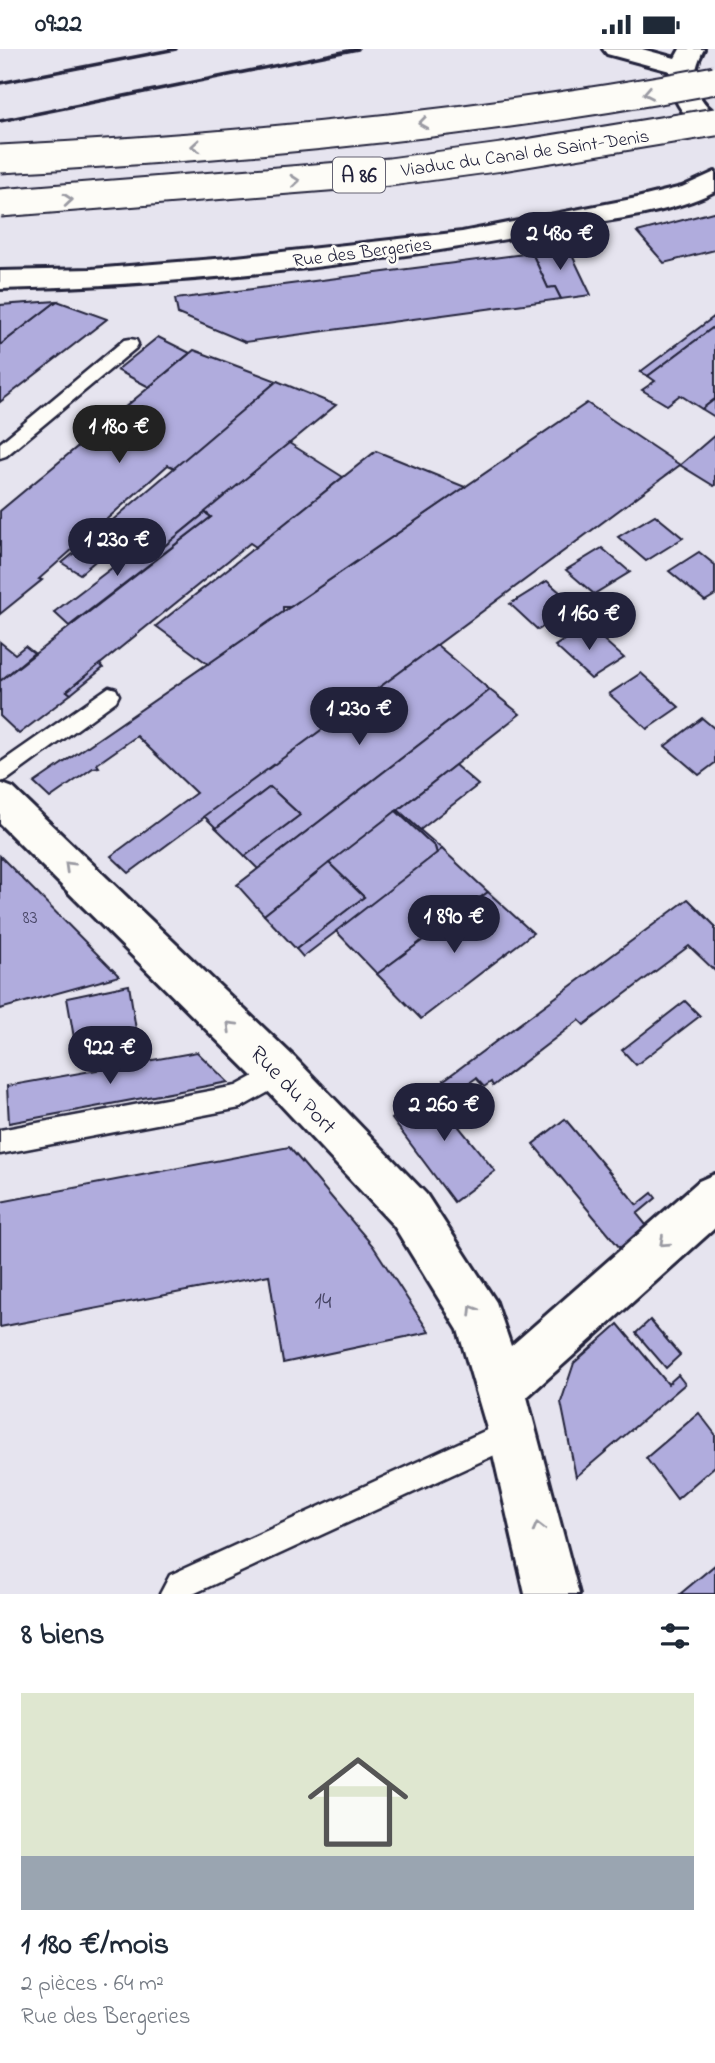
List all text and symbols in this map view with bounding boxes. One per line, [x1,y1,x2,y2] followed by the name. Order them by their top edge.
[35,6,82,44] text: 09:22
[642,84,654,99] one-way arrow
[417,116,428,131] one-way arrow
[399,124,651,185] street label: Viaduc du Canal de Saint-Denis
[190,138,201,153] one-way arrow
[333,157,385,193] road number: A 86
[290,174,301,189] one-way arrow
[63,193,74,208] one-way arrow
[495,213,625,272] pin: 2 480 €
[527,218,594,251] text: 2 480 €
[291,232,434,277] street label: Rue des Bergeries
[54,405,184,465] pin: 1 180 €
[89,411,149,444] text: 1 180 €
[52,519,182,578] pin: 1 230 €
[84,524,150,557] text: 1 230 €
[524,593,654,652] pin: 1 160 €
[558,598,620,631] text: 1 160 €
[294,687,424,747] pin: 1 230 €
[326,693,392,726] text: 1 230 €
[64,862,77,875] one-way arrow
[389,895,519,955] pin: 1 890 €
[424,901,484,934] text: 1 890 €
[23,905,38,932] house number: 83
[227,1021,240,1034] one-way arrow
[61,1027,159,1086] pin: 922 €
[84,1032,136,1065] text: 922 €
[241,1039,343,1143] street label: Rue du Port
[379,1083,509,1143] pin: 2 260 €
[409,1089,479,1122] text: 2 260 €
[659,1234,672,1247] one-way arrow
[315,1286,332,1319] house number: 14
[468,1304,481,1317] one-way arrow
[532,1521,546,1533] one-way arrow
[21,1614,105,1658] text: 8 biens
[656,1617,694,1655] icon: filters
[295,1739,421,1865] icon: home
[21,1924,169,1968] text: 1 180 €/mois
[21,1968,164,2001] text: 2 pièces · 64 m²
[21,2001,190,2034] text: Rue des Bergeries

